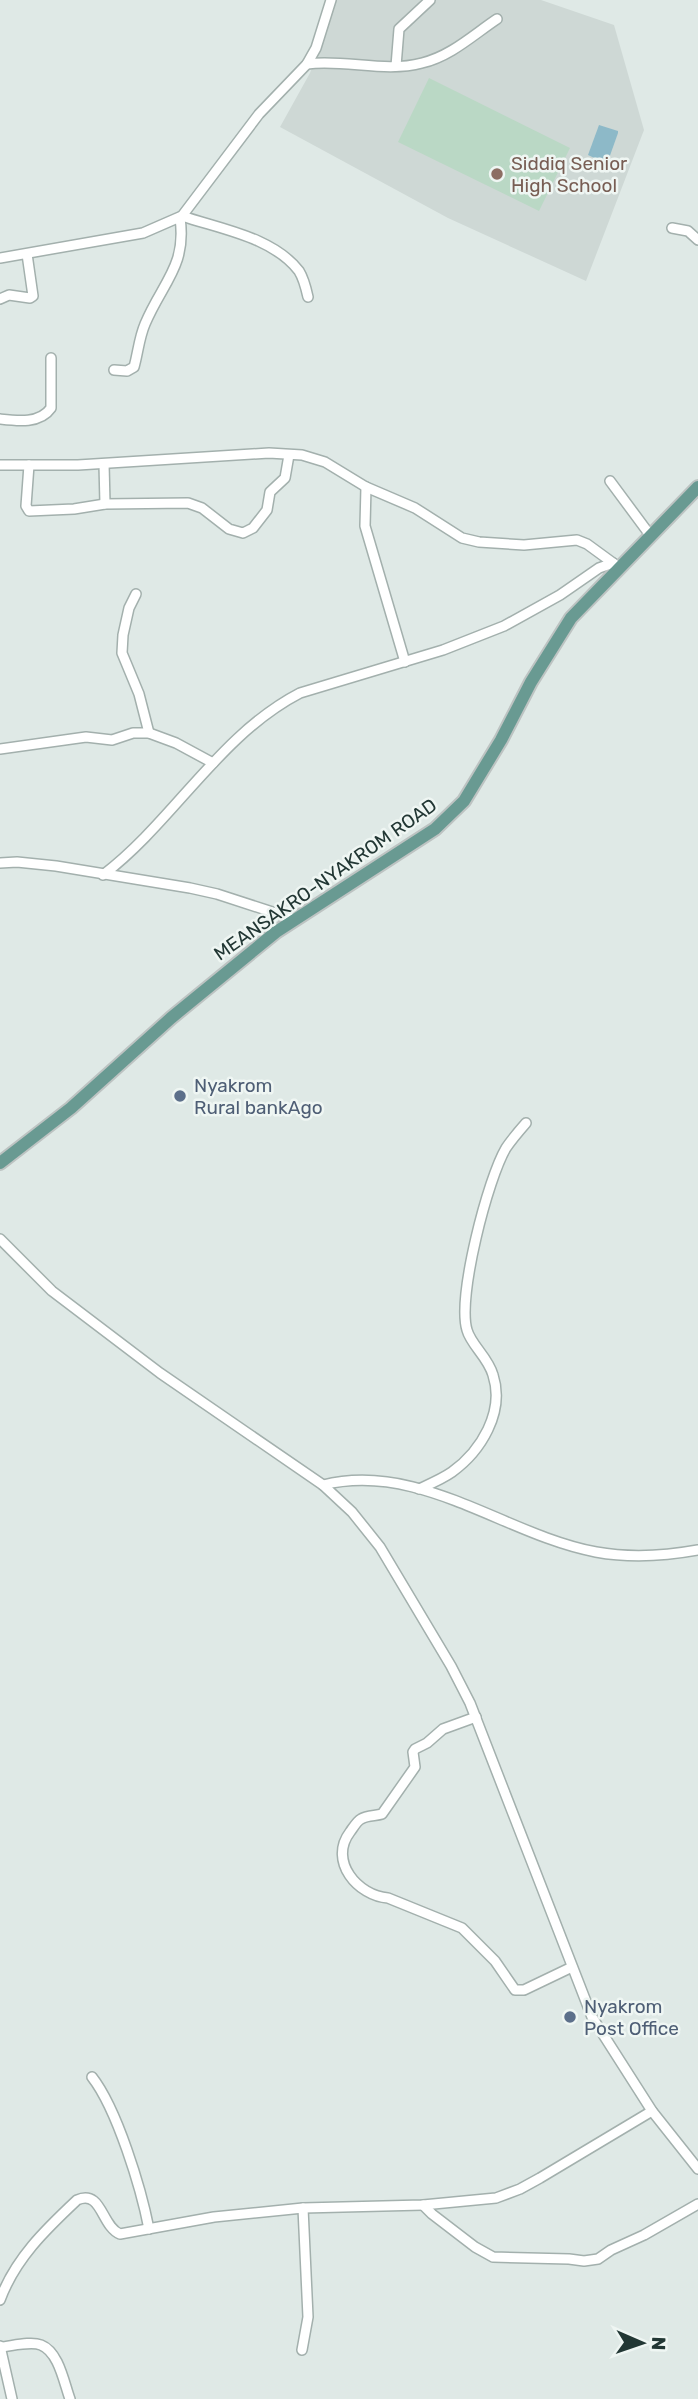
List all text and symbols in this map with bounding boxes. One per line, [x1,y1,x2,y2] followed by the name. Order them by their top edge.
[511,152,628,197] place label: Siddiq Senior High School
[489,166,505,182] marker: Siddiq Senior High School
[209,793,441,965] street label: MEANSAKRO-NYAKROM ROAD
[194,1074,323,1119] place label: Nyakrom Rural bankAgo
[172,1088,188,1104] marker: Nyakrom Rural bankAgo
[584,1995,679,2040] place label: Nyakrom Post Office
[562,2009,578,2025] marker: Nyakrom Post Office
[607,2308,677,2378] north arrow
[647,2336,670,2351] text: N

